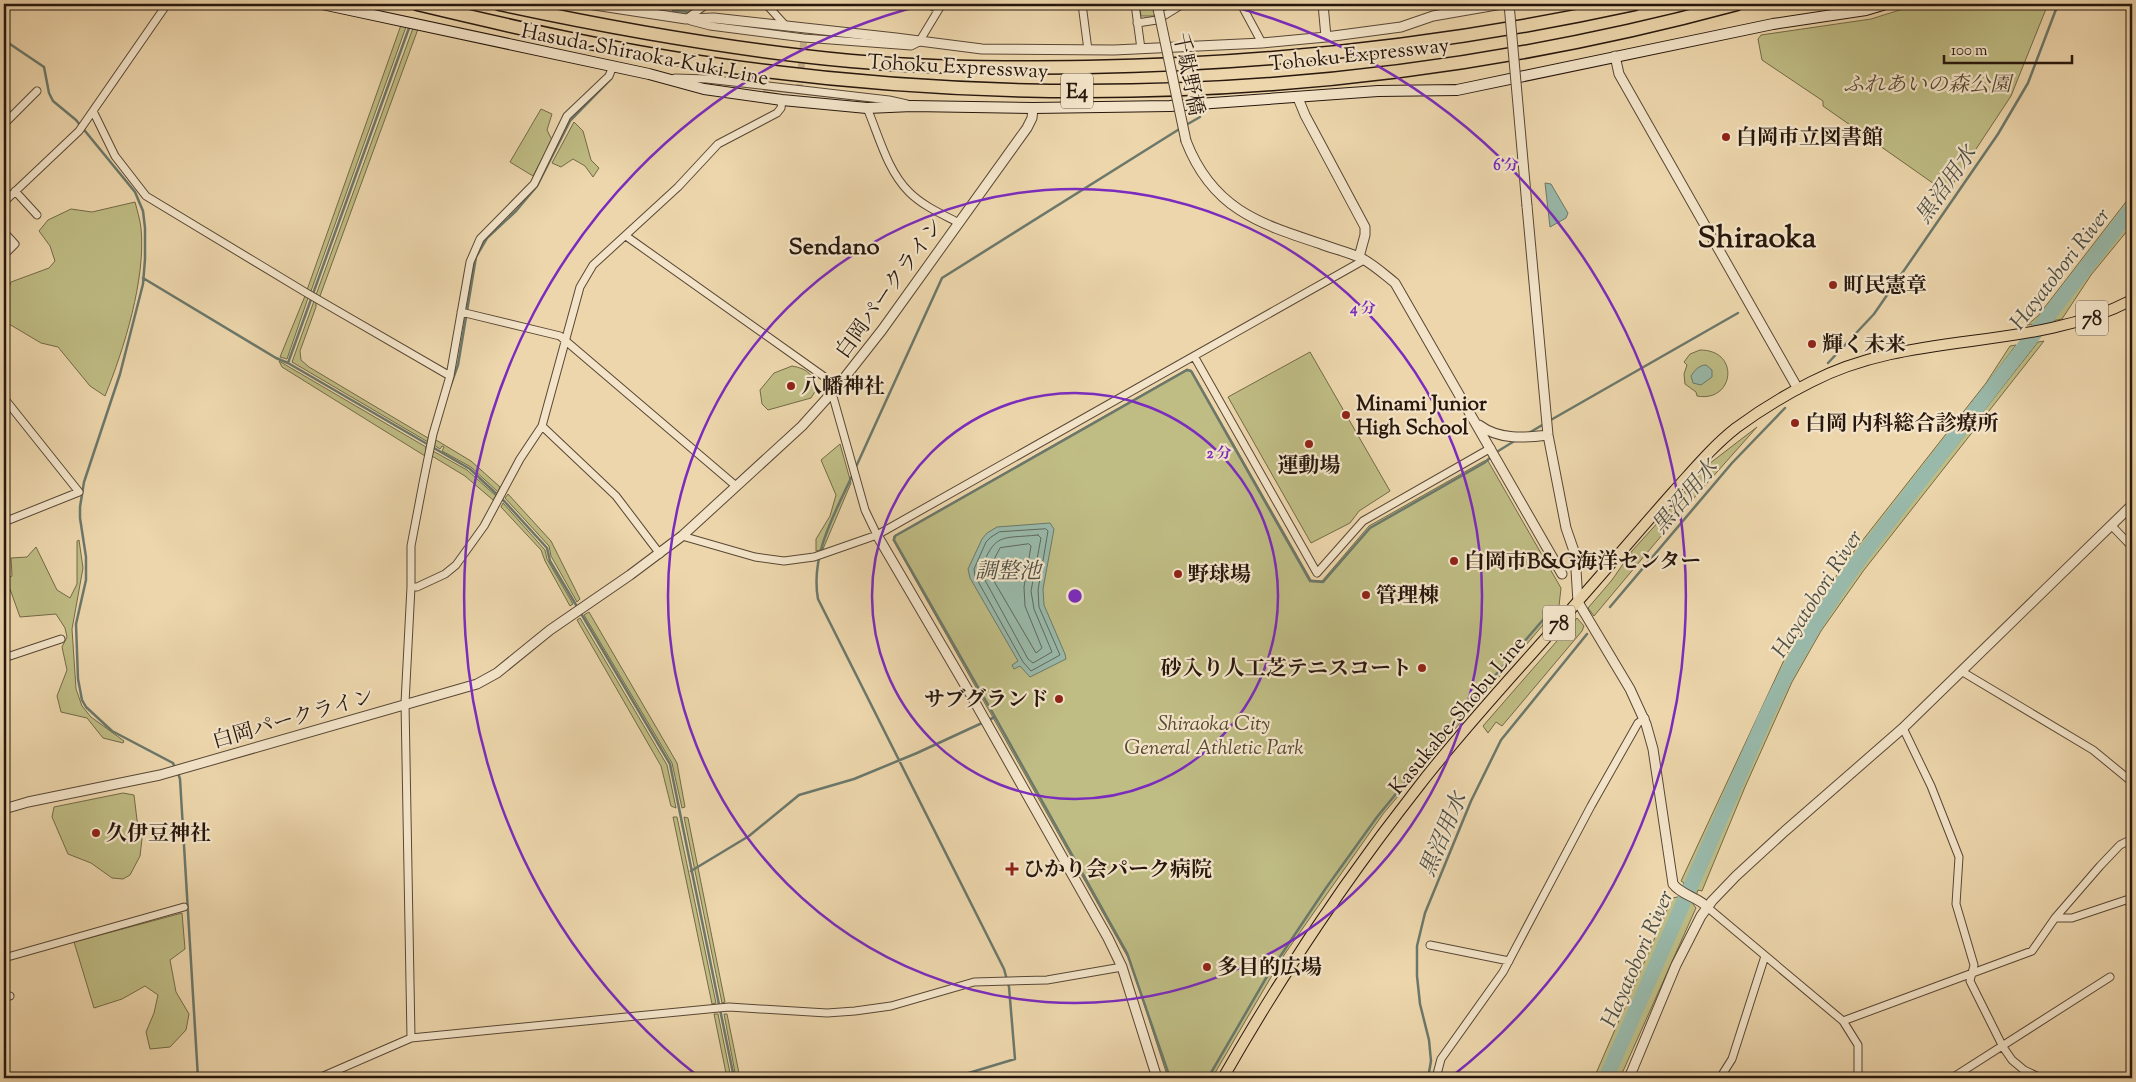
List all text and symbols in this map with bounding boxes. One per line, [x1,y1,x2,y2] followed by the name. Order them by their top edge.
[518,17,771,95] street label: Hasuda-Shiraoka-Kuki Line
[1164,30,1210,118] street label: 千駄野橋
[1268,32,1451,80] street label: Tohoku Expressway
[1944,32,2071,64] scale bar
[1951,41,1988,62] text: 100 m
[867,48,1049,88] street label: Tohoku Expressway
[1843,71,2014,101] park label: ふれあいの森公園
[1061,74,1093,108] road number: E4
[1736,124,1883,154] place label: 白岡市立図書館
[1720,131,1732,143] marker: 白岡市立図書館
[1909,139,1987,231] water label: 黒沼用水
[1493,156,1519,177] text: 6 分
[2003,202,2119,338] water label: Hayatobori River
[829,213,952,366] street label: 白岡パークライン
[1698,217,1817,262] district label: Shiraoka
[788,231,880,265] district label: Sendano
[1843,272,1927,302] place label: 町民憲章
[1827,279,1839,291] marker: 町民憲章
[1349,299,1376,320] text: 4 分
[2076,300,2108,336] road number: 78
[1822,331,1906,361] place label: 輝く未来
[1806,338,1818,350] marker: 輝く未来
[801,373,885,403] place label: 八幡神社
[785,380,797,392] marker: 八幡神社
[1356,390,1487,444] place label: Minami Junior High School
[1340,409,1352,421] marker: Minami Junior High School
[1805,410,1998,440] place label: 白岡 内科総合診療所
[1789,417,1801,429] marker: 白岡 内科総合診療所
[1303,438,1315,450] marker: 運動場
[1206,444,1232,465] text: 2 分
[1278,452,1341,482] place label: 運動場
[1646,452,1728,542] water label: 黒沼用水
[1765,524,1872,665] water label: Hayatobori River
[1464,548,1701,578] place label: 白岡市B&G海洋センター
[1448,555,1460,567] marker: 白岡市B&G海洋センター
[975,557,1044,589] water label: 調整池
[1188,561,1251,591] place label: 野球場
[1172,568,1184,580] marker: 野球場
[1376,582,1439,612] place label: 管理棟
[1066,587,1084,605] centre of rings
[1360,589,1372,601] marker: 管理棟
[1543,606,1575,640] road number: 78
[1383,630,1534,802] street label: Kasukabe-Shobu Line
[1161,655,1412,685] place label: 砂入り人工芝テニスコート
[1416,662,1428,674] marker: 砂入り人工芝テニスコート
[209,682,378,757] street label: 白岡パークライン
[924,686,1049,716] place label: サブグランド
[1053,693,1065,705] marker: サブグランド
[1124,710,1304,764] park label: Shiraoka City General Athletic Park
[1413,787,1477,882] water label: 黒沼用水
[106,820,211,850] place label: 久伊豆神社
[90,827,102,839] marker: 久伊豆神社
[1023,856,1212,886] place label: ひかり会パーク病院
[1005,862,1019,876] marker: ひかり会パーク病院
[1594,885,1683,1033] water label: Hayatobori River
[1217,954,1322,984] place label: 多目的広場
[1201,961,1213,973] marker: 多目的広場

